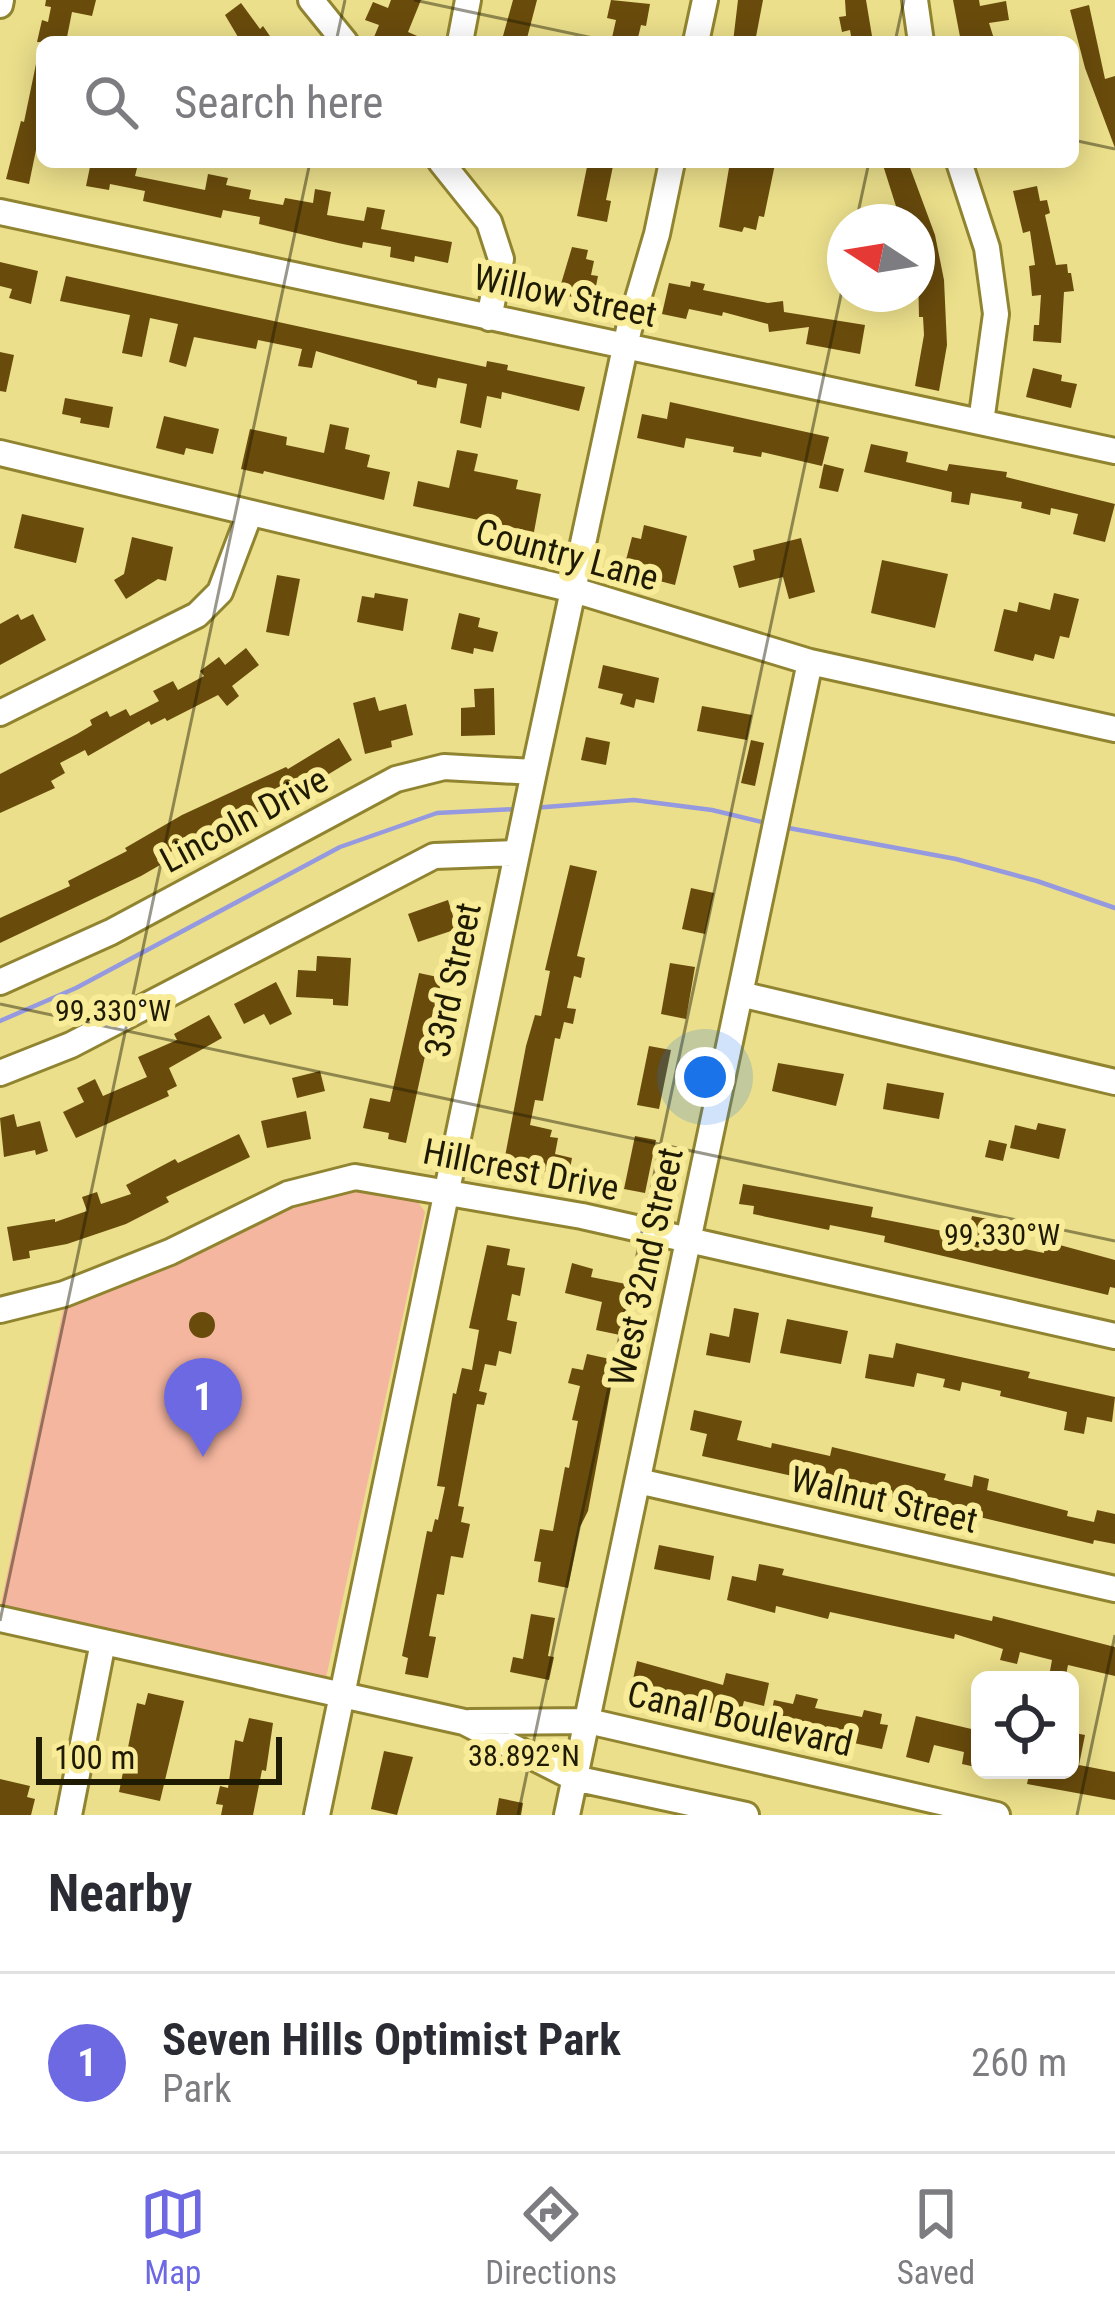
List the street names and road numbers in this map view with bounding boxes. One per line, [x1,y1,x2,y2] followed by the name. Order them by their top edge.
[470,256,660,336] street label: Willow Street
[471,510,663,600] street label: Country Lane
[153,758,335,882] street label: Lincoln Drive
[416,899,490,1061] street label: 33rd Street
[420,1130,622,1210] street label: Hillcrest Drive
[600,1144,692,1390] street label: West 32nd Street
[786,1458,982,1542] street label: Walnut Street
[623,1673,857,1765] street label: Canal Boulevard

